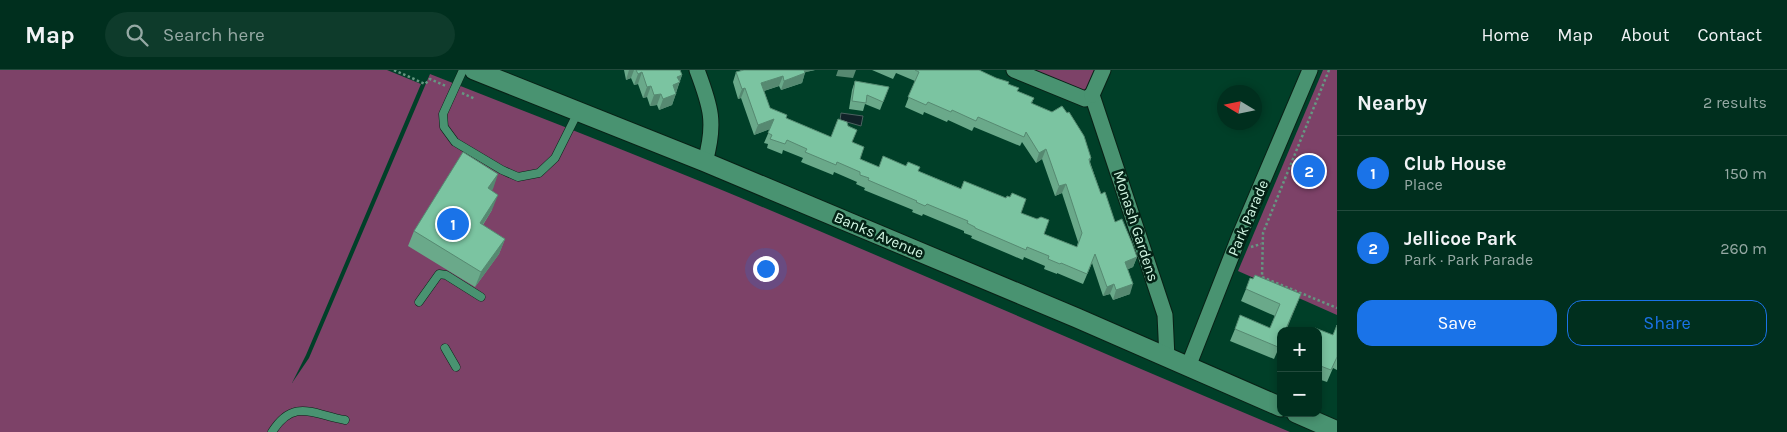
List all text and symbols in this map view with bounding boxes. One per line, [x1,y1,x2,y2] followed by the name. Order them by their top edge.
[105,12,455,57] search box
[25,21,75,49] text: Map
[123,21,151,49] icon: search
[163,24,265,46] text: Search here
[1481,24,1529,46] text: Home
[1557,24,1593,46] text: Map
[1621,24,1670,46] text: About
[1698,24,1762,46] text: Contact
[1217,85,1262,130] north arrow
[1357,91,1427,115] text: Nearby
[1703,93,1767,112] text: 2 results
[1293,152,1325,190] pin: 2
[1404,153,1506,175] text: Club House
[1370,164,1376,183] text: 1
[1724,164,1767,183] text: 150 m
[1110,168,1162,284] street label: Monash Gardens
[1404,175,1443,194] text: Place
[1224,177,1272,259] street label: Park Parade
[437,205,469,243] pin: 1
[831,208,927,262] street label: Banks Avenue
[1404,228,1517,250] text: Jellicoe Park
[1368,239,1378,258] text: 2
[1720,239,1767,258] text: 260 m
[1404,250,1533,269] text: Park · Park Parade
[753,256,779,282] your location
[1357,300,1557,346] button: Save
[1567,300,1767,346] button: Share
[1277,327,1322,417] map controls
[1277,327,1322,372] button: +
[1277,372,1322,417] button: −

